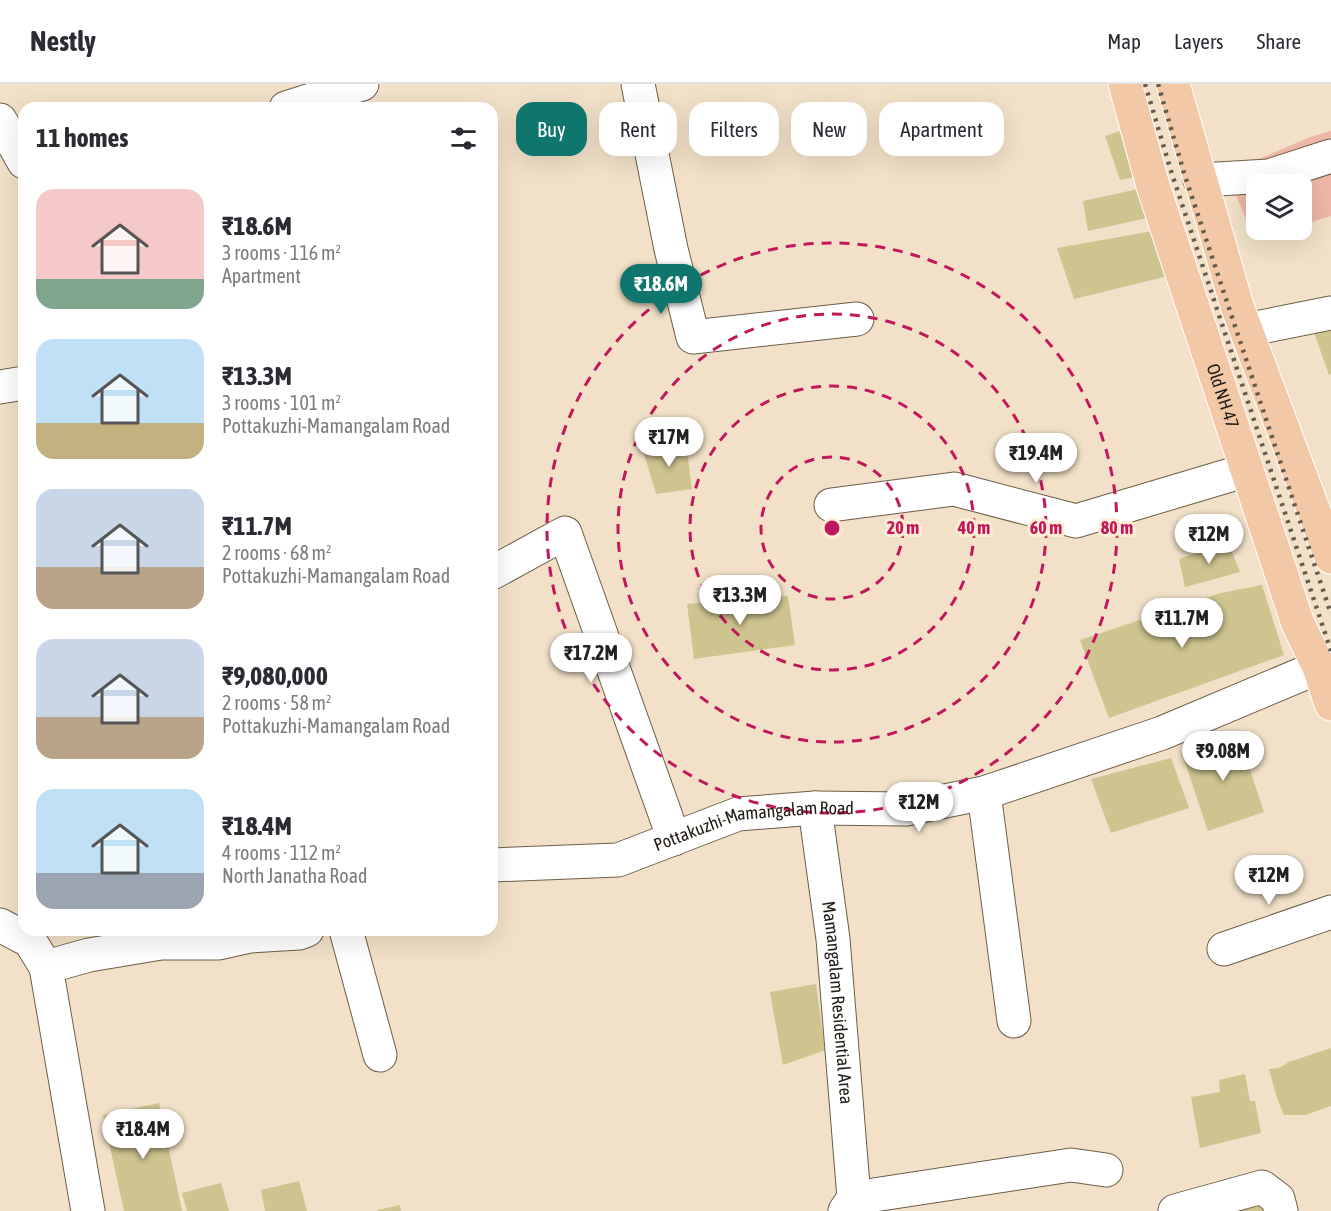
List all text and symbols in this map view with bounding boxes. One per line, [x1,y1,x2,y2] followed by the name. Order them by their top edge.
[30,25,96,57] text: Nestly
[1107,29,1141,53] text: Map
[1174,29,1224,53] text: Layers
[1257,29,1301,53] text: Share
[516,102,587,156] chip: Buy
[599,102,677,156] chip: Rent
[689,102,779,156] chip: Filters
[791,102,867,156] chip: New
[879,102,1004,156] chip: Apartment
[447,122,480,155] icon: filters
[36,123,129,153] text: 11 homes
[1246,174,1312,240] map controls
[1246,174,1312,240] button: layers
[222,211,292,241] text: ₹18.6M
[84,213,156,285] icon: home
[222,241,341,264] text: 3 rooms · 116 m²
[222,264,301,287] text: Apartment
[612,264,710,315] pin: ₹18.6M
[634,272,688,295] text: ₹18.6M
[222,361,292,391] text: ₹13.3M
[1203,361,1243,431] street label: Old NH 47
[84,363,156,435] icon: home
[222,391,341,414] text: 3 rooms · 101 m²
[222,414,450,437] text: Pottakuzhi-Mamangalam Road
[633,417,705,468] pin: ₹17M
[649,425,689,448] text: ₹17M
[987,433,1085,484] pin: ₹19.4M
[1009,441,1063,464] text: ₹19.4M
[222,511,292,541] text: ₹11.7M
[84,513,156,585] icon: home
[1173,514,1245,565] pin: ₹12M
[887,517,919,538] text: 20 m
[957,517,990,538] text: 40 m
[1030,517,1062,538] text: 60 m
[1101,517,1133,538] text: 80 m
[822,518,842,538] centre of rings
[1189,522,1229,545] text: ₹12M
[222,541,332,564] text: 2 rooms · 68 m²
[222,564,450,587] text: Pottakuzhi-Mamangalam Road
[691,575,789,626] pin: ₹13.3M
[713,583,767,606] text: ₹13.3M
[1133,598,1231,649] pin: ₹11.7M
[1155,606,1209,629] text: ₹11.7M
[542,633,640,684] pin: ₹17.2M
[564,641,618,664] text: ₹17.2M
[222,661,328,691] text: ₹9,080,000
[84,663,156,735] icon: home
[222,691,332,714] text: 2 rooms · 58 m²
[222,714,450,737] text: Pottakuzhi-Mamangalam Road
[1174,731,1272,782] pin: ₹9.08M
[1196,739,1250,762] text: ₹9.08M
[883,782,955,833] pin: ₹12M
[899,790,939,813] text: ₹12M
[651,797,854,855] street label: Pottakuzhi-Mamangalam Road
[222,811,292,841] text: ₹18.4M
[84,813,156,885] icon: home
[222,841,341,864] text: 4 rooms · 112 m²
[1233,855,1305,906] pin: ₹12M
[1249,863,1289,886] text: ₹12M
[222,864,367,887] text: North Janatha Road
[818,900,857,1105] street label: Mamangalam Residential Area
[94,1109,192,1160] pin: ₹18.4M
[116,1117,170,1140] text: ₹18.4M

